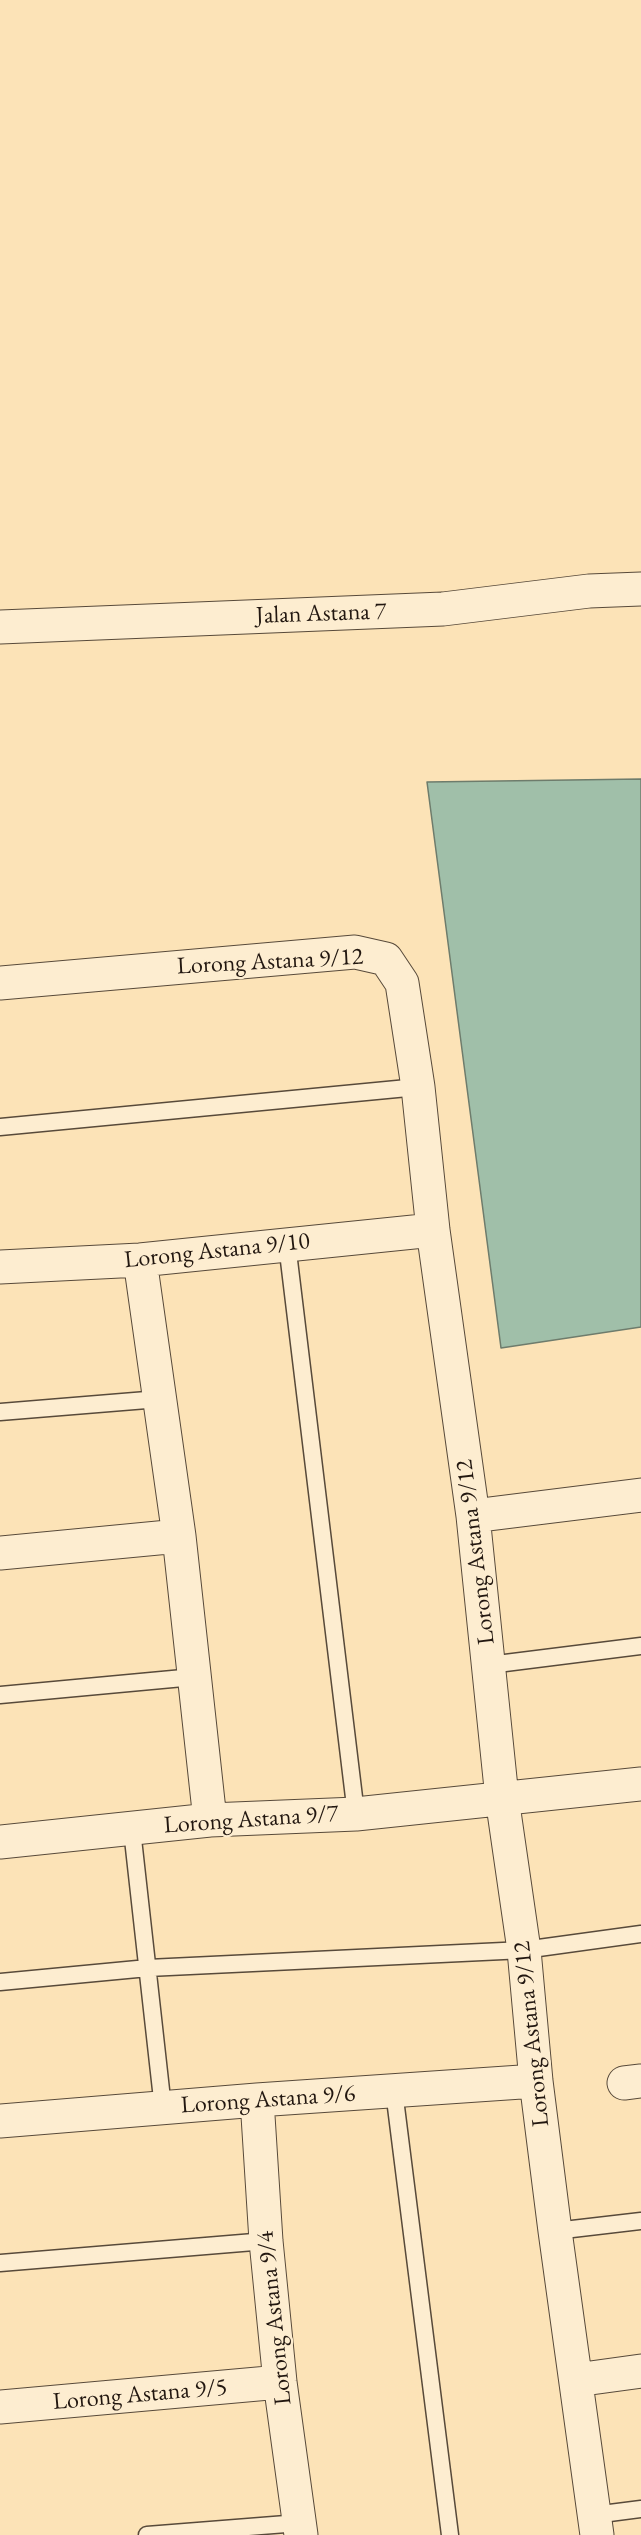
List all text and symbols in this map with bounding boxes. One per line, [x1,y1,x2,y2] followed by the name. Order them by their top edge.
[255,597,387,631] street label: Jalan Astana 7
[176,943,364,981] street label: Lorong Astana 9/12
[123,1227,311,1275] street label: Lorong Astana 9/10
[450,1458,502,1646] street label: Lorong Astana 9/12
[163,1800,339,1840] street label: Lorong Astana 9/7
[508,1940,556,2128] street label: Lorong Astana 9/12
[180,2080,356,2120] street label: Lorong Astana 9/6
[252,2230,298,2406] street label: Lorong Astana 9/4
[52,2373,228,2417] street label: Lorong Astana 9/5

